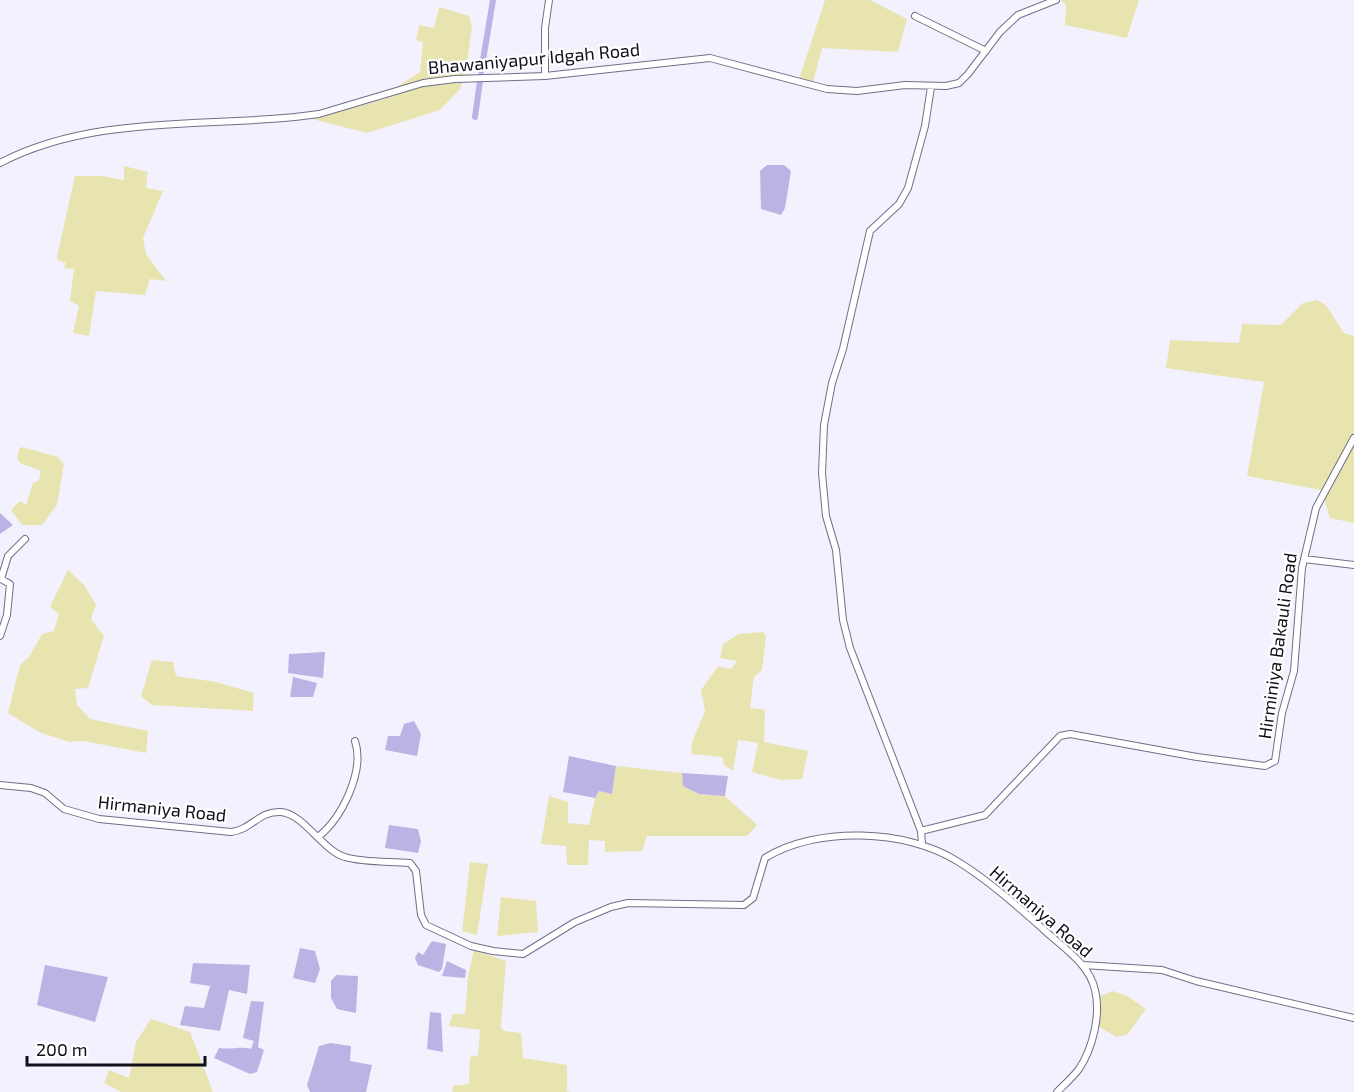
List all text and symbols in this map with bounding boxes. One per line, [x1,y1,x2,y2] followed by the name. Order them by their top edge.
[427,38,641,78] street label: Bhawaniyapur Idgah Road
[1253,551,1301,740] street label: Hirminiya Bakauli Road
[97,790,227,826] street label: Hirmaniya Road
[986,861,1098,962] street label: Hirmaniya Road
[27,1029,206,1067] scale bar
[36,1038,88,1060] text: 200 m

